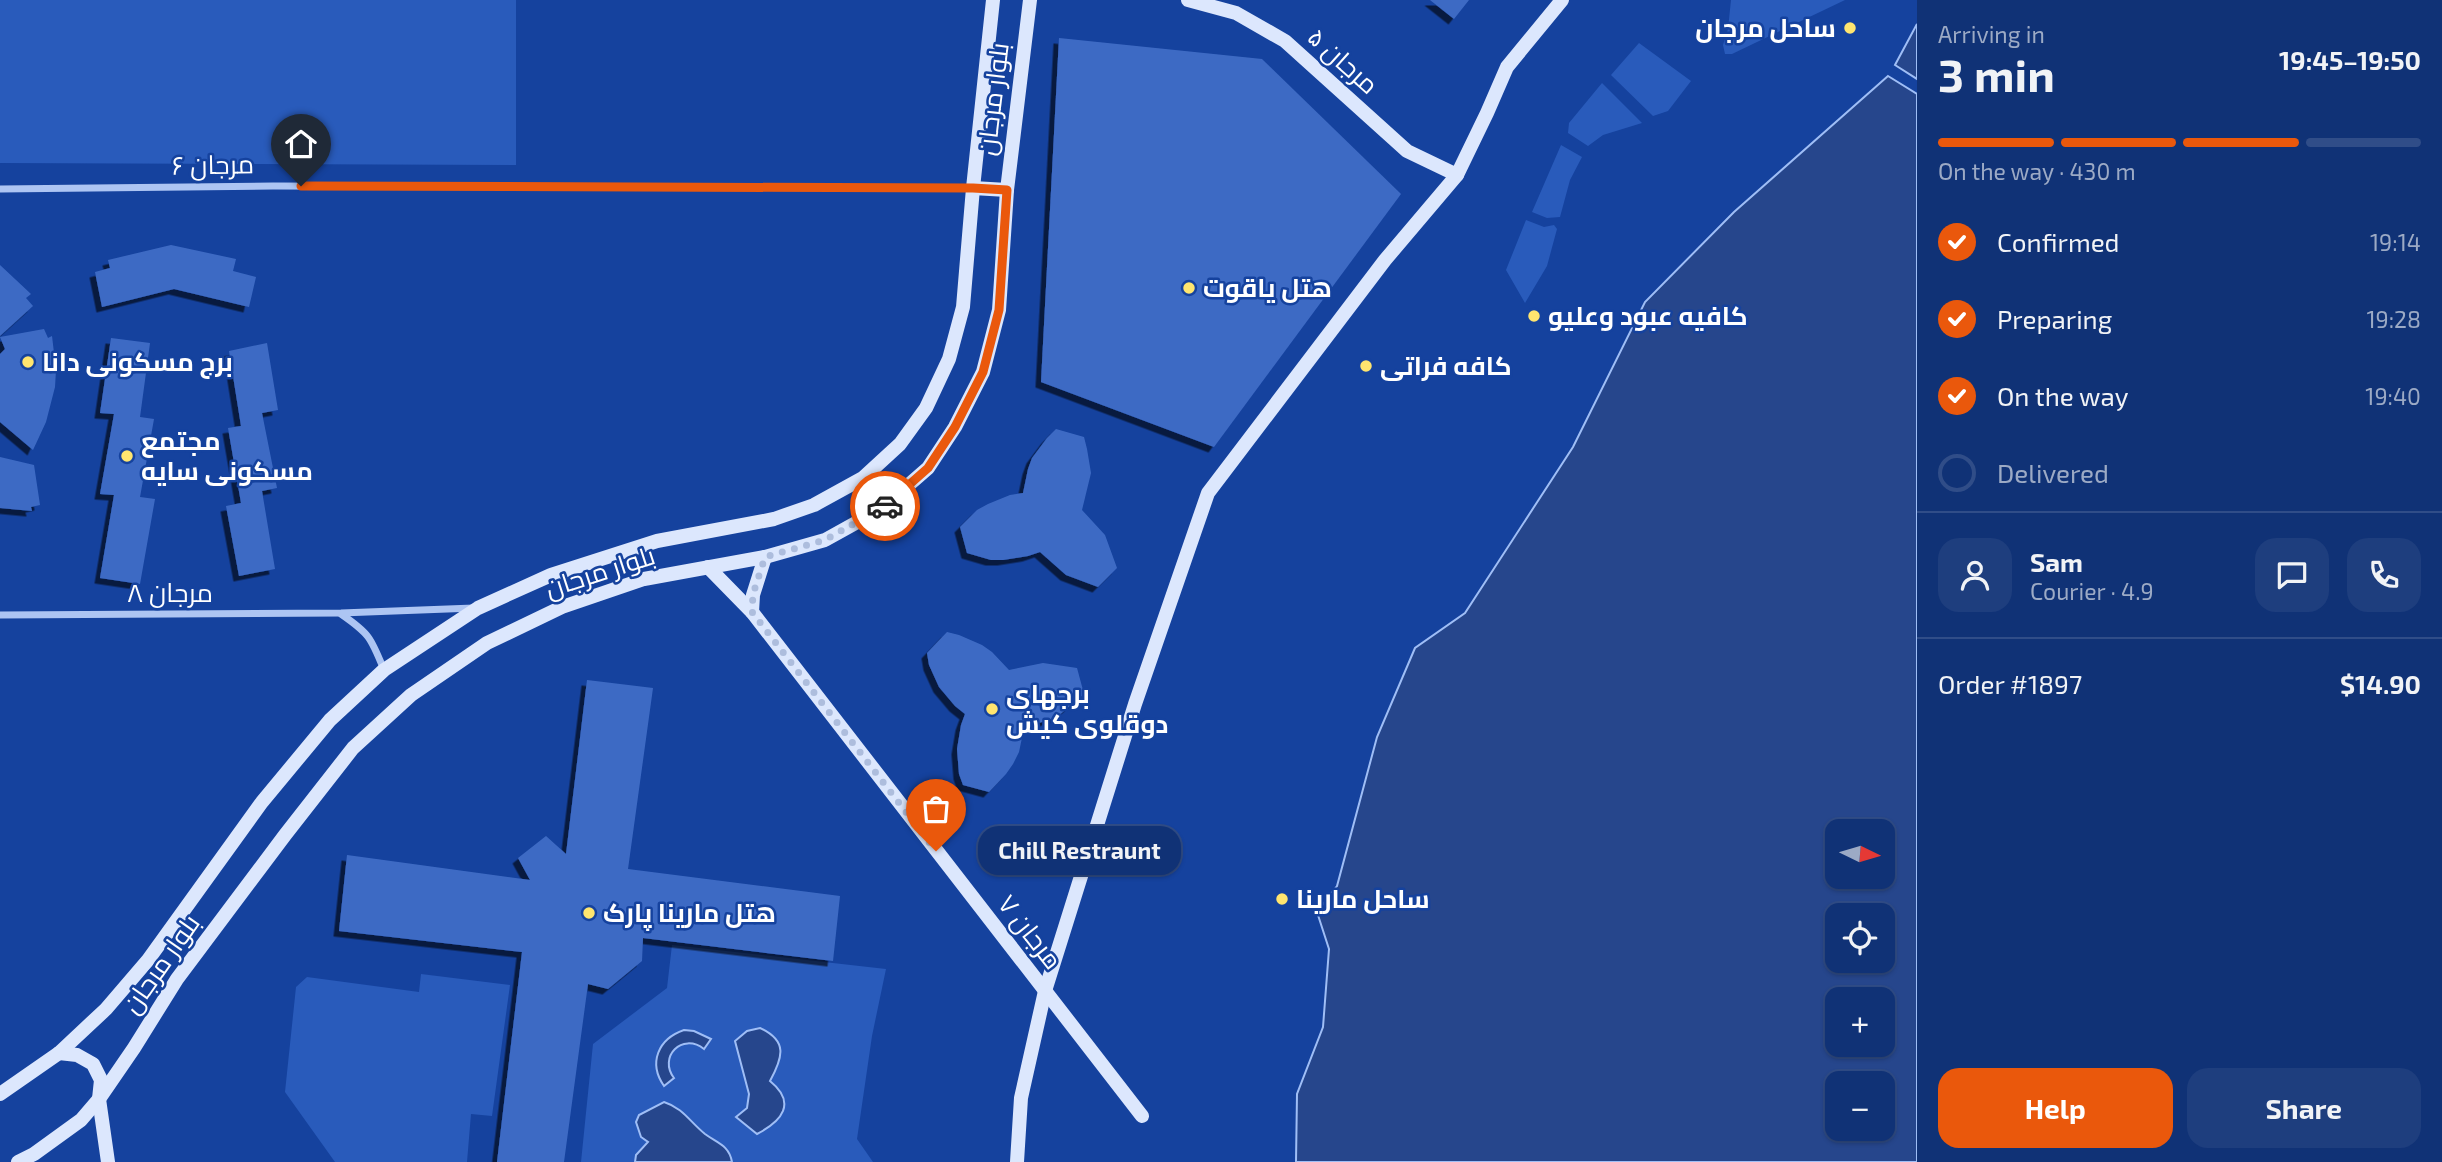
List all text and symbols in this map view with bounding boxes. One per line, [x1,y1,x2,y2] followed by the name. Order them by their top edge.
[1695,11,1836,44] place label: ساحل مرجان
[1302,20,1386,100] street label: مرجان ۵
[1842,20,1858,36] marker: ساحل مرجان
[1938,20,2045,48] text: Arriving in
[969,41,1015,157] street label: بلوار مرجان
[2279,44,2421,75] text: 19:45–19:50
[1938,46,2055,101] text: 3 min
[271,114,331,186] pin
[282,125,320,163] icon: home
[172,147,254,181] street label: مرجان ۶
[1938,157,2136,185] text: On the way · 430 m
[1938,223,1976,261] icon: check
[1997,226,2120,257] text: Confirmed
[2370,228,2421,256] text: 19:14
[1203,271,1332,304] place label: هتل یاقوت
[1181,280,1197,296] marker: هتل یاقوت
[1548,299,1748,331] place label: کافیه عبود وعلیو
[1938,300,1976,338] icon: check
[1997,303,2112,334] text: Preparing
[2366,305,2421,333] text: 19:28
[1526,308,1542,324] marker: کافیه عبود وعلیو
[42,345,233,379] place label: برج مسکونی دانا
[1380,349,1512,382] place label: کافه فراتی
[20,354,36,370] marker: برج مسکونی دانا
[1358,358,1374,374] marker: کافه فراتی
[1938,377,1976,415] icon: check
[1997,380,2128,411] text: On the way
[2365,382,2421,410] text: 19:40
[141,424,313,487] place label: مجتمع مسکونی سایه
[119,448,135,464] marker: مجتمع مسکونی سایه
[1997,457,2109,488] text: Delivered
[850,471,920,541] courier
[866,487,904,525] icon: car
[541,538,659,604] street label: بلوار مرجان
[1938,538,2012,612] button: person
[2255,538,2329,612] button: chat
[2347,538,2421,612] button: phone
[2030,546,2083,577] text: Sam
[127,576,213,608] street label: مرجان ۸
[2030,577,2154,605] text: Courier · 4.9
[1938,668,2082,699] text: Order #1897
[2340,668,2421,699] text: $14.90
[1006,677,1168,740] place label: برجهای دوقلوی کیش
[984,701,1000,717] marker: برجهای دوقلوی کیش
[906,779,966,851] pin
[917,790,955,828] icon: bag
[1825,819,1895,889] north arrow
[1825,819,1895,1141] map controls
[978,826,1181,876] callout: Chill Restraunt
[998,836,1161,864] text: Chill Restraunt
[1296,882,1430,915] place label: ساحل مارینا
[992,888,1070,975] street label: مرجان ۷
[1274,891,1290,907] marker: ساحل مارینا
[603,896,776,931] place label: هتل مارینا پارک
[1825,903,1895,973] button: locate
[581,905,597,921] marker: هتل مارینا پارک
[115,908,206,1019] street label: بلوار مرجان
[1825,987,1895,1057] button: +
[1938,1068,2173,1148] button: Help
[2187,1068,2421,1148] button: Share
[1825,1071,1895,1141] button: −

